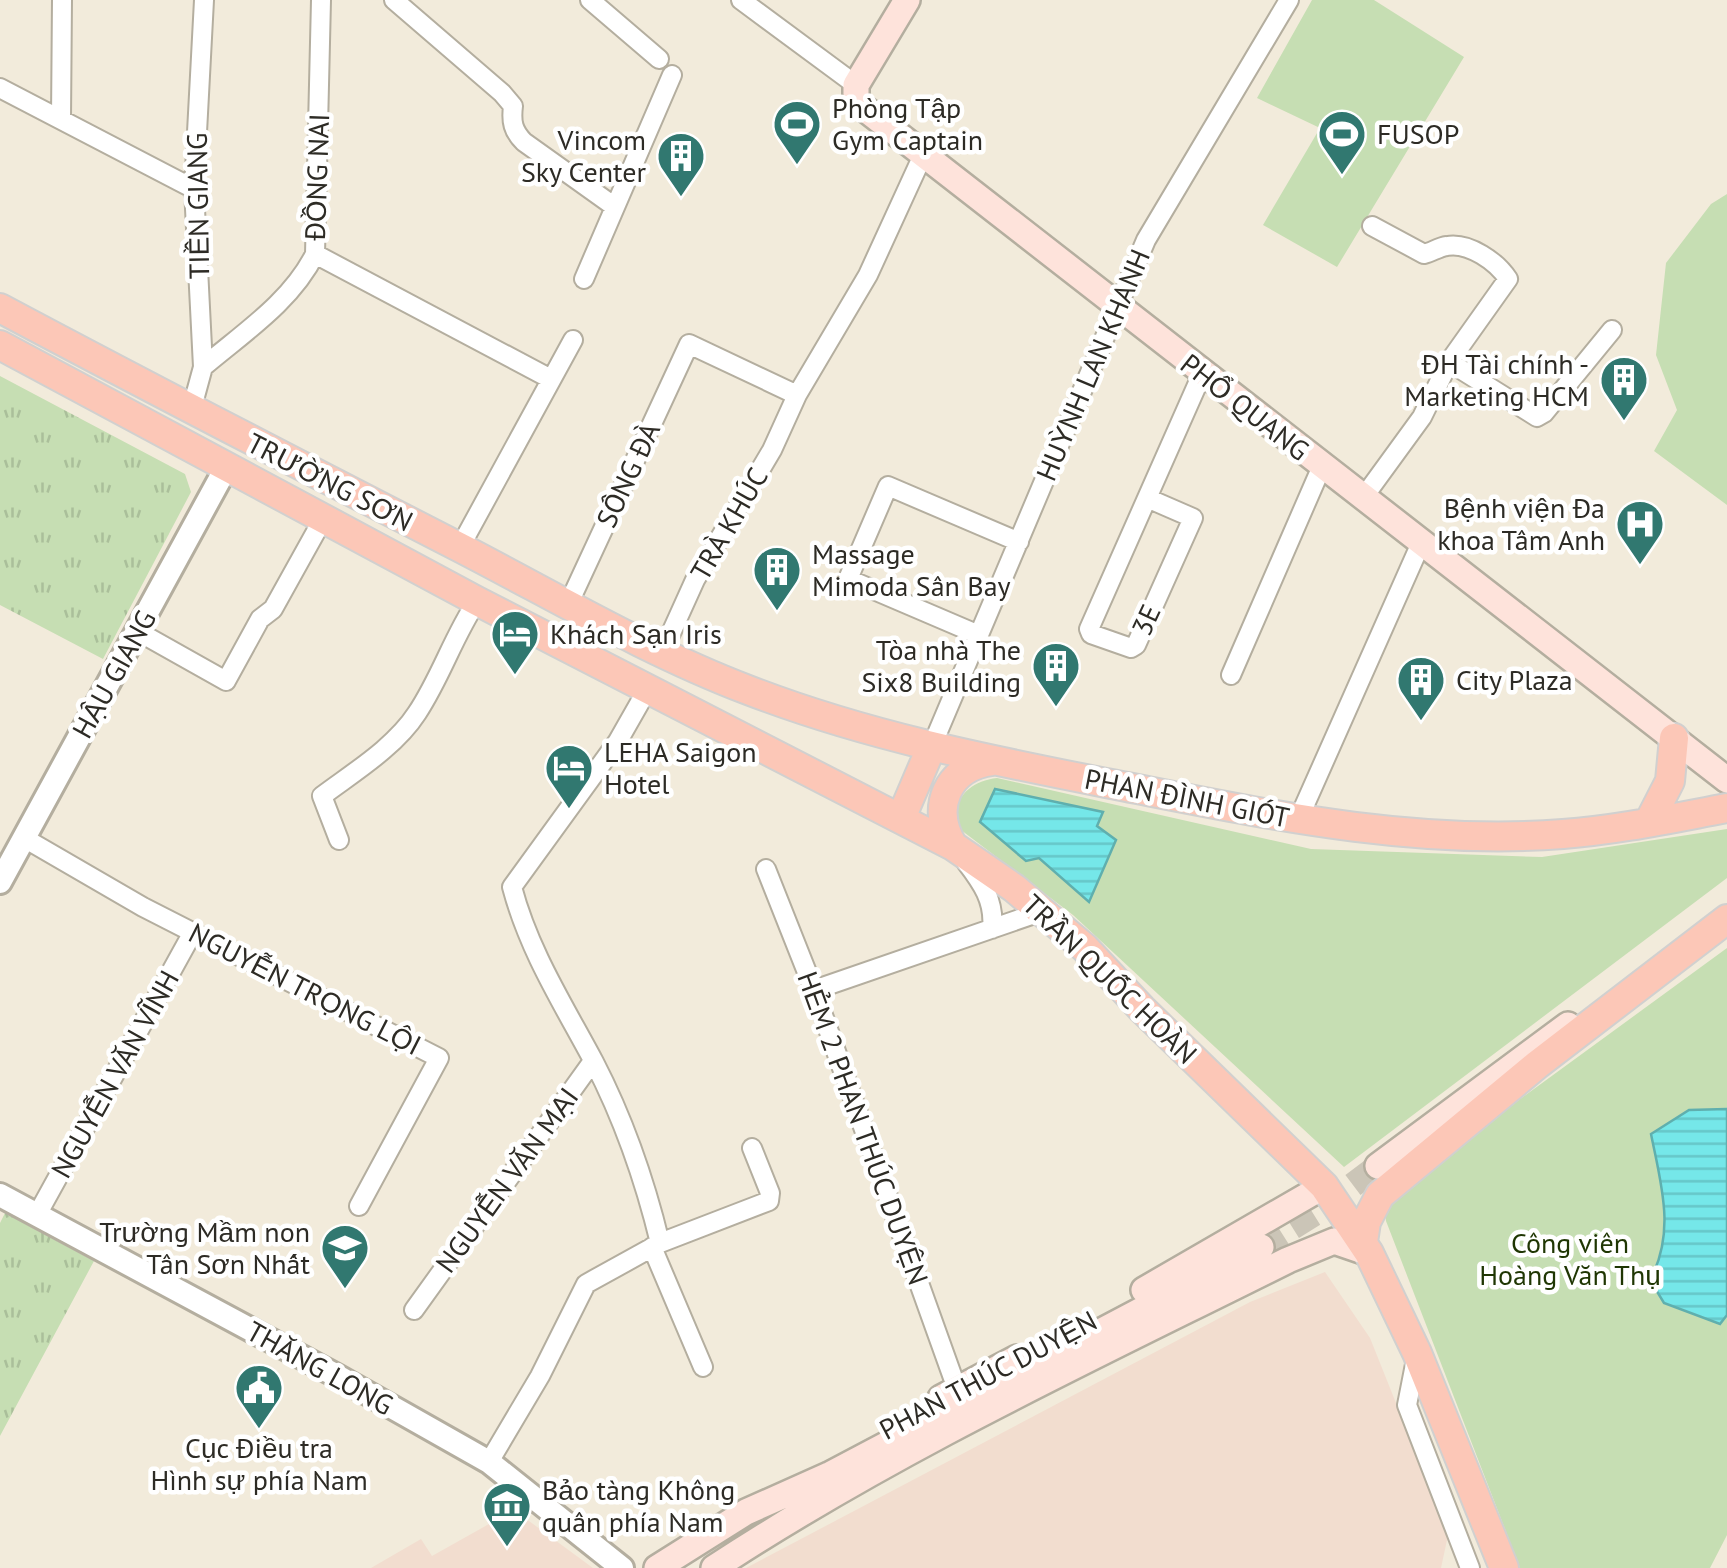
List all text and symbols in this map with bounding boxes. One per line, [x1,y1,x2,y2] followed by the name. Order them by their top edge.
[832,89,983,158] place label: Phòng Tập Gym Captain
[771,98,823,166] sports icon: Phòng Tập Gym Captain
[1316,108,1368,176] sports icon: FUSOP
[296,113,337,242] street label: ĐỒNG NAI
[1377,115,1459,152] place label: FUSOP
[521,121,646,190] place label: Vincom Sky Center
[655,130,707,198] building icon: Vincom Sky Center
[178,133,217,279] street label: TIỀN GIANG
[1027,243,1158,486] street label: HUỲNH LAN KHANH
[1173,345,1317,468] street label: PHỔ QUANG
[1404,345,1589,414] place label: ĐH Tài chính - Marketing HCM
[1598,354,1650,422] building icon: ĐH Tài chính - Marketing HCM
[587,416,668,533] street label: SÔNG ĐÀ
[241,424,419,539] street label: TRƯỜNG SƠN
[681,461,776,587] street label: TRÀ KHÚC
[1437,489,1605,558] place label: Bệnh viện Đa khoa Tâm Anh
[1614,498,1666,566] hospital icon: Bệnh viện Đa khoa Tâm Anh
[812,535,1011,604] place label: Massage Mimoda Sân Bay
[751,544,803,612] building icon: Massage Mimoda Sân Bay
[1122,598,1169,641] street label: 3E
[63,603,164,744] street label: HẬU GIANG
[489,608,541,676] hotel icon: Khách Sạn Iris
[550,615,722,652] place label: Khách Sạn Iris
[861,631,1021,700] place label: Tòa nhà The Six8 Building
[1030,640,1082,708] building icon: Tòa nhà The Six8 Building
[1395,654,1447,722] building icon: City Plaza
[1456,661,1573,698] place label: City Plaza
[604,733,757,802] place label: LEHA Saigon Hotel
[543,742,595,810] hotel icon: LEHA Saigon Hotel
[1082,760,1293,836] street label: PHAN ĐÌNH GIÓT
[1015,886,1205,1071] street label: TRẦN QUỐC HOÀN
[183,914,428,1063] street label: NGUYỄN TRỌNG LỘI
[42,963,187,1184] street label: NGUYỄN VĂN VĨNH
[790,966,937,1290] street label: HẺM 2 PHAN THÚC DUYỆN
[427,1080,586,1280] street label: NGUYỄN VĂN MẠI
[99,1213,310,1282] place label: Trường Mầm non Tân Sơn Nhất
[319,1222,371,1290] school or university icon: Trường Mầm non Tân Sơn Nhất
[1479,1224,1661,1293] park label: Công viên Hoàng Văn Thụ
[873,1302,1103,1447] street label: PHAN THÚC DUYỆN
[240,1312,400,1423] street label: THĂNG LONG
[233,1362,285,1430] public building icon: Cục Điều tra Hình sự phía Nam
[150,1429,368,1498] place label: Cục Điều tra Hình sự phía Nam
[542,1471,735,1540] place label: Bảo tàng Không quân phía Nam
[481,1480,533,1548] museum icon: Bảo tàng Không quân phía Nam

